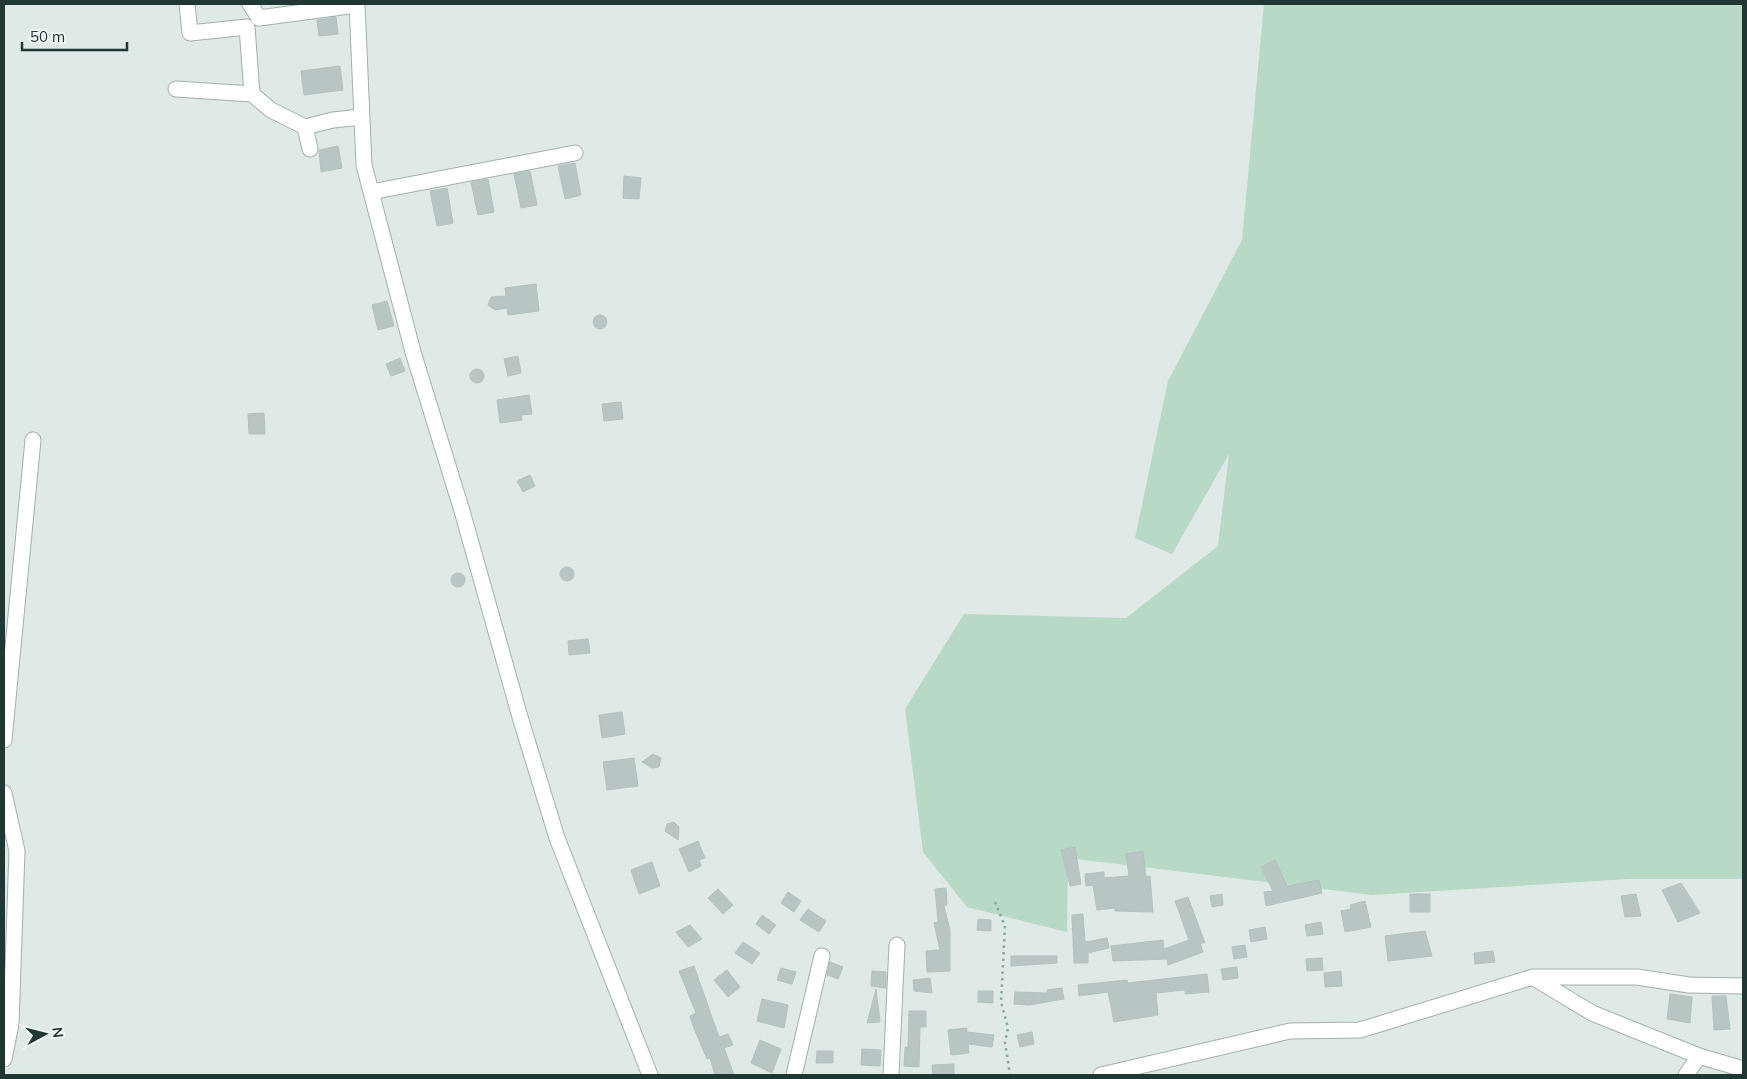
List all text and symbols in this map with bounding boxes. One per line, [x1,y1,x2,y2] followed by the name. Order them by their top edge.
[22,20,128,52] scale bar
[30,27,65,46] text: 50 m
[20,1009,70,1059] north arrow
[48,1026,67,1039] text: N

